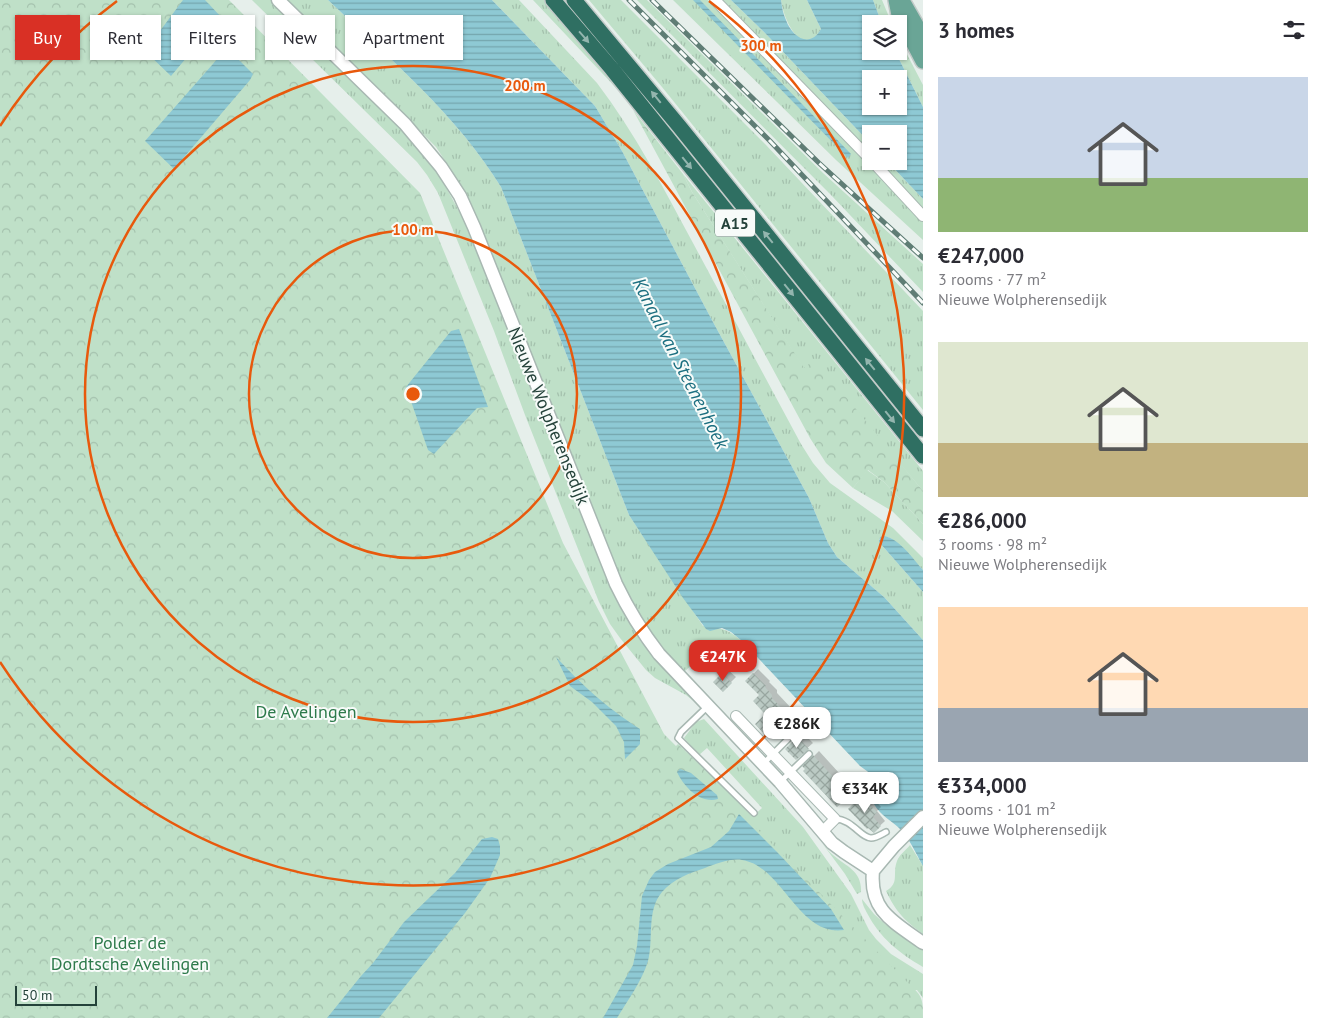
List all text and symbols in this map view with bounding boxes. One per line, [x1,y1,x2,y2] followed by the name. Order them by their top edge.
[15,15,80,60] chip: Buy
[90,15,161,60] chip: Rent
[171,15,255,60] chip: Filters
[265,15,335,60] chip: New
[345,15,463,60] chip: Apartment
[862,15,907,170] map controls
[862,15,907,60] button: layers
[1280,16,1308,44] icon: filters
[938,17,1014,44] text: 3 homes
[579,30,590,43] one-way arrow
[740,36,782,55] text: 300 m
[862,70,907,115] button: +
[504,76,546,95] text: 200 m
[650,91,661,104] one-way arrow
[1078,109,1168,199] icon: home
[862,125,907,170] button: −
[682,156,693,169] one-way arrow
[715,210,755,237] road number: A15
[392,220,434,239] text: 100 m
[763,231,774,244] one-way arrow
[938,242,1024,269] text: €247,000
[938,269,1046,289] text: 3 rooms · 77 m²
[627,273,735,454] water label: Kanaal van Steenenhoek
[783,283,794,296] one-way arrow
[938,289,1107,309] text: Nieuwe Wolpherensedijk
[503,324,595,509] street label: Nieuwe Wolpherensedijk
[865,358,876,371] one-way arrow
[1078,374,1168,464] icon: home
[404,385,422,403] centre of rings
[885,410,896,423] one-way arrow
[938,507,1027,534] text: €286,000
[938,534,1047,554] text: 3 rooms · 98 m²
[938,554,1107,574] text: Nieuwe Wolpherensedijk
[1078,639,1168,729] icon: home
[688,640,758,682] pin: €247K
[700,646,746,666] text: €247K
[255,700,357,723] park label: De Avelingen
[762,706,832,749] pin: €286K
[774,713,820,733] text: €286K
[830,772,900,814] pin: €334K
[938,772,1027,799] text: €334,000
[842,778,888,798] text: €334K
[938,799,1056,819] text: 3 rooms · 101 m²
[938,819,1107,839] text: Nieuwe Wolpherensedijk
[51,931,209,975] park label: Polder de Dordtsche Avelingen
[15,983,98,1006] scale bar
[22,986,52,1004] text: 50 m

